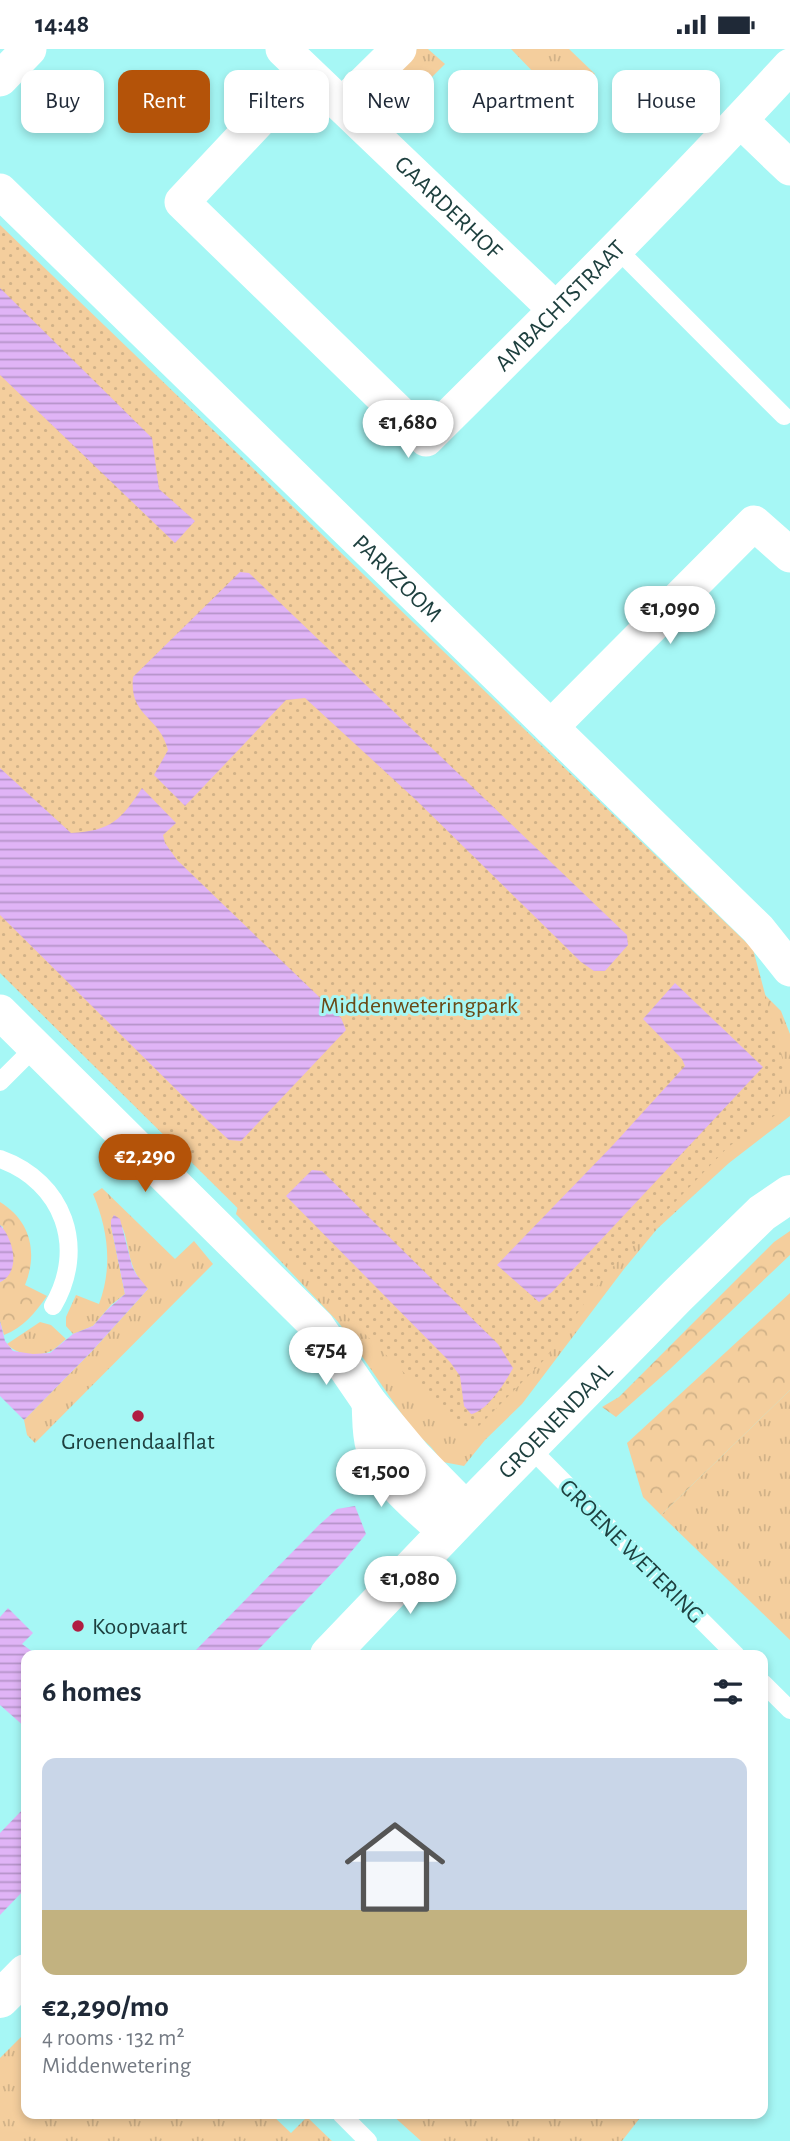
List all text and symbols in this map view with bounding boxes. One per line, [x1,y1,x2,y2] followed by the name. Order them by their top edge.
[35,11,89,37] text: 14:48
[21,70,104,133] chip: Buy
[118,70,210,133] chip: Rent
[224,70,329,133] chip: Filters
[343,70,434,133] chip: New
[448,70,598,133] chip: Apartment
[612,70,720,133] chip: House
[390,152,506,265] street label: GAARDERHOF
[491,236,630,376] street label: AMBACHTSTRAAT
[351,401,465,460] pin: €1,680
[379,411,437,434] text: €1,680
[348,531,446,627] street label: PARKZOOM
[613,587,727,646] pin: €1,090
[640,597,700,620] text: €1,090
[320,994,518,1018] park label: Middenweteringpark
[88,1135,202,1194] pin: €2,290
[115,1145,175,1168] text: €2,290
[285,1327,367,1387] pin: €754
[305,1338,347,1361] text: €754
[494,1358,618,1484] street label: GROENENDAAL
[130,1408,146,1424] marker: Groenendaalflat
[61,1430,215,1454] place label: Groenendaalflat
[324,1449,438,1509] pin: €1,500
[352,1460,410,1483] text: €1,500
[555,1475,708,1628] street label: GROENE WETERING
[353,1557,467,1616] pin: €1,080
[380,1567,440,1590] text: €1,080
[92,1615,187,1639] place label: Koopvaart
[70,1618,86,1634] marker: Koopvaart
[709,1673,747,1711] icon: filters
[42,1677,142,1707] text: 6 homes
[332,1804,458,1930] icon: home
[42,1992,169,2022] text: €2,290/mo
[42,2027,184,2050] text: 4 rooms · 132 m²
[42,2055,191,2078] text: Middenwetering

